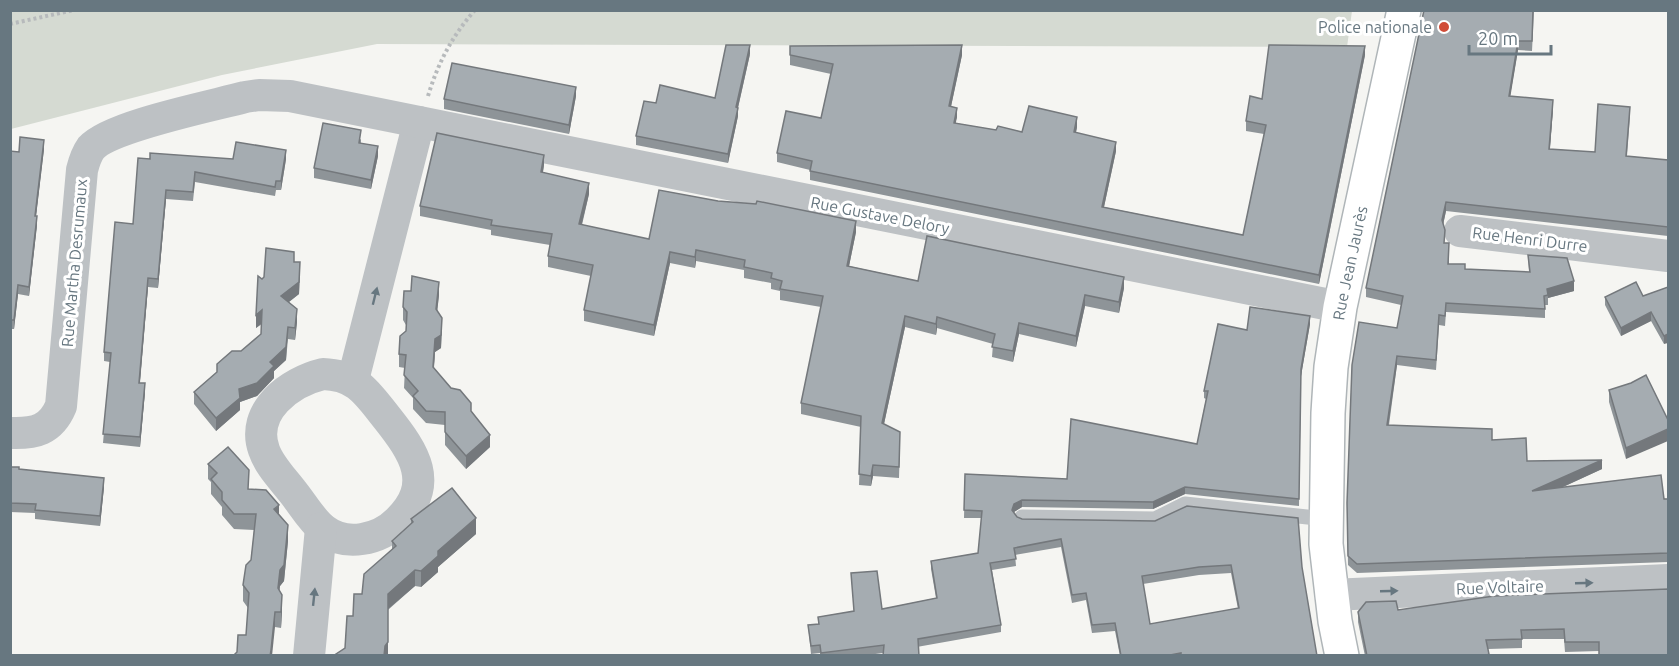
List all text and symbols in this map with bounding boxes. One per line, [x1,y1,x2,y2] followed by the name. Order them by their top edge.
[1318,18,1432,36] place label: Police nationale
[1469,18,1552,56] scale bar
[1437,20,1451,34] marker: Police nationale
[1478,28,1518,48] text: 20 m
[58,178,90,348] street label: Rue Martha Desrumaux
[809,193,951,237] street label: Rue Gustave Delory
[1329,204,1371,321] street label: Rue Jean Jaurès
[1471,223,1589,255] street label: Rue Henri Durre
[371,286,380,304] one-way arrow
[1456,576,1544,598] street label: Rue Voltaire
[1575,579,1594,588] one-way arrow
[1380,587,1399,596] one-way arrow
[309,588,319,607] one-way arrow

